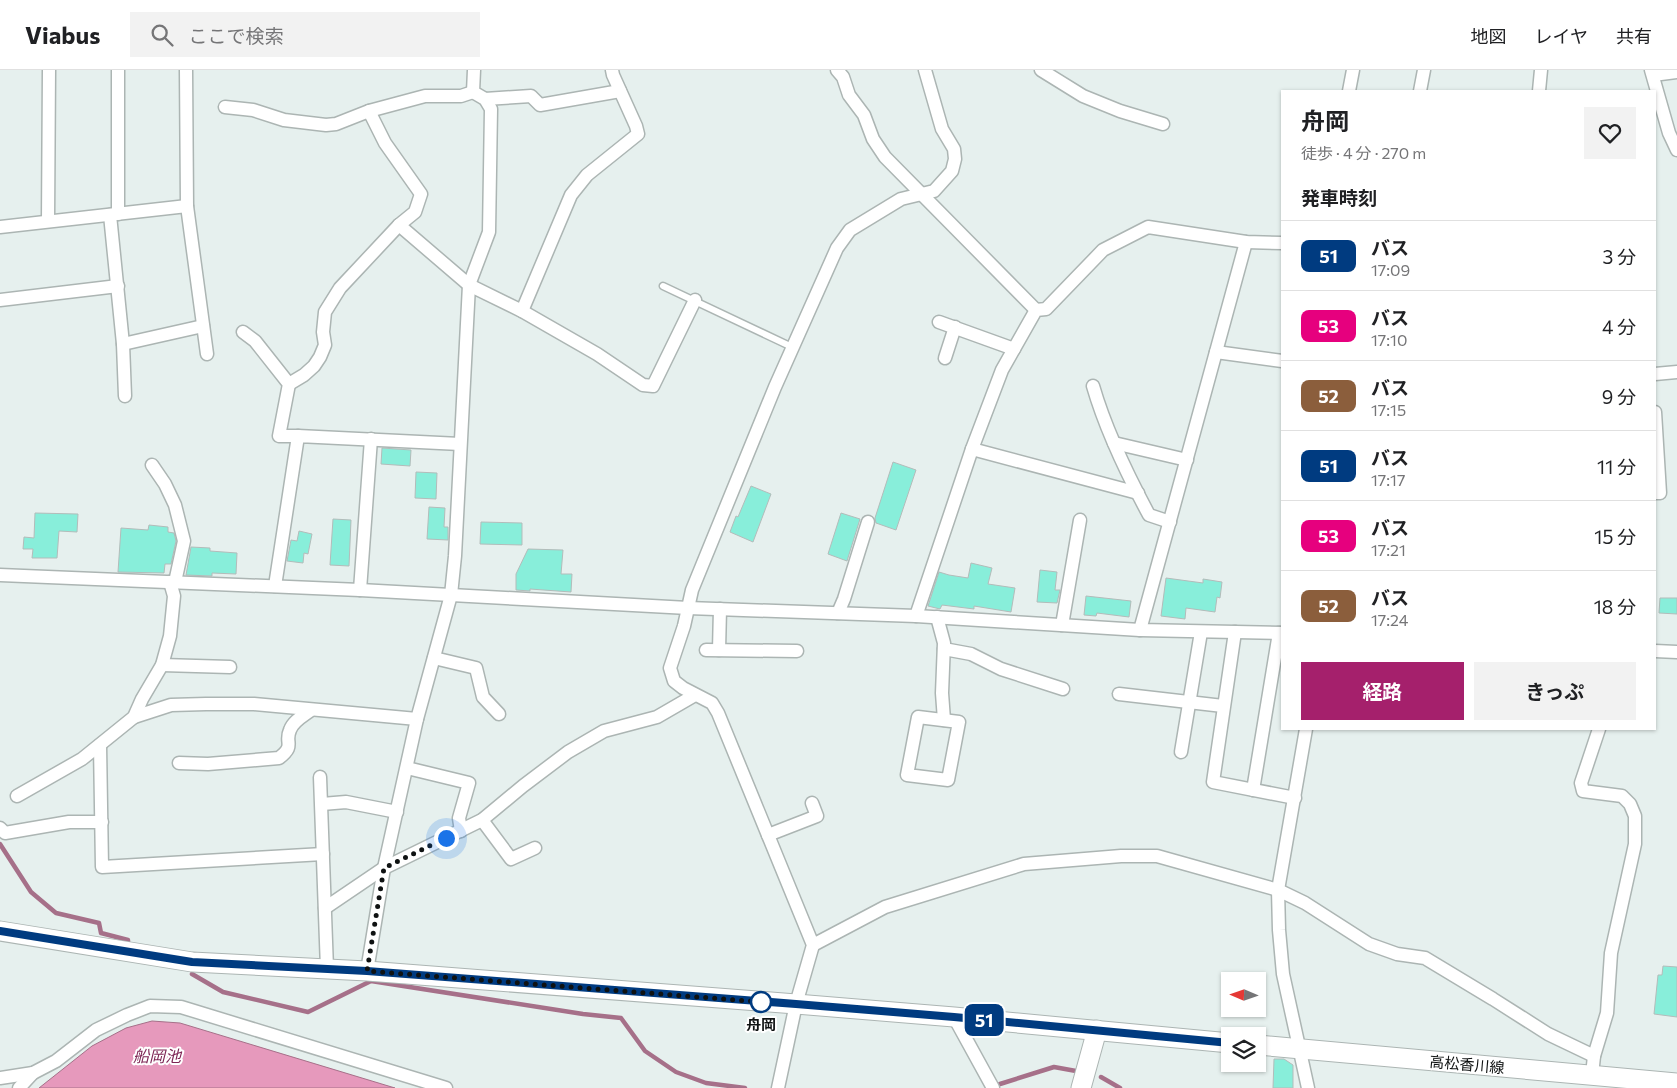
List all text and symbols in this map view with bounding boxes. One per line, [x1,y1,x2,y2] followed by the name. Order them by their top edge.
[130,12,480,57] search box
[25,20,100,49] text: Viabus
[148,21,176,49] icon: search
[188,24,283,47] text: ここで検索
[1471,25,1507,47] text: 地図
[1535,25,1588,47] text: レイヤ
[1616,25,1652,47] text: 共有
[1301,106,1349,135] text: 舟岡
[1584,107,1636,159] button: heart
[1301,143,1426,162] text: 徒歩 · 4 分 · 270 m
[1301,186,1377,209] text: 発車時刻
[1371,236,1409,259] text: バス
[1319,245,1338,267] text: 51
[1603,245,1636,268] text: 3 分
[1371,260,1410,279] text: 17:09
[1371,306,1409,329] text: バス
[1318,315,1339,337] text: 53
[1602,315,1636,338] text: 4 分
[1371,330,1407,349] text: 17:10
[1371,376,1409,399] text: バス
[1318,385,1339,407] text: 52
[1602,385,1636,408] text: 9 分
[1371,400,1406,419] text: 17:15
[1371,446,1409,469] text: バス
[1319,455,1338,477] text: 51
[1597,455,1636,478] text: 11 分
[1371,470,1405,489] text: 17:17
[1371,516,1409,539] text: バス
[1318,525,1339,547] text: 53
[1594,525,1636,548] text: 15 分
[1371,540,1406,559] text: 17:21
[1371,586,1409,609] text: バス
[1318,595,1339,617] text: 52
[1594,595,1636,618] text: 18 分
[1371,610,1408,629] text: 17:24
[1301,662,1464,720] button: 経路
[1474,662,1636,720] button: きっぷ
[434,826,459,851] your location
[1221,972,1266,1018] north arrow
[1221,972,1266,1072] map controls
[750,991,772,1013] marker: 舟岡
[962,1004,1006,1036] line badge: 51
[975,1009,993,1031] text: 51
[746,1015,776,1033] place label: 舟岡
[1221,1027,1266,1072] button: layers
[133,1046,183,1065] water label: 船岡池
[1429,1052,1505,1076] street label: 高松香川線

